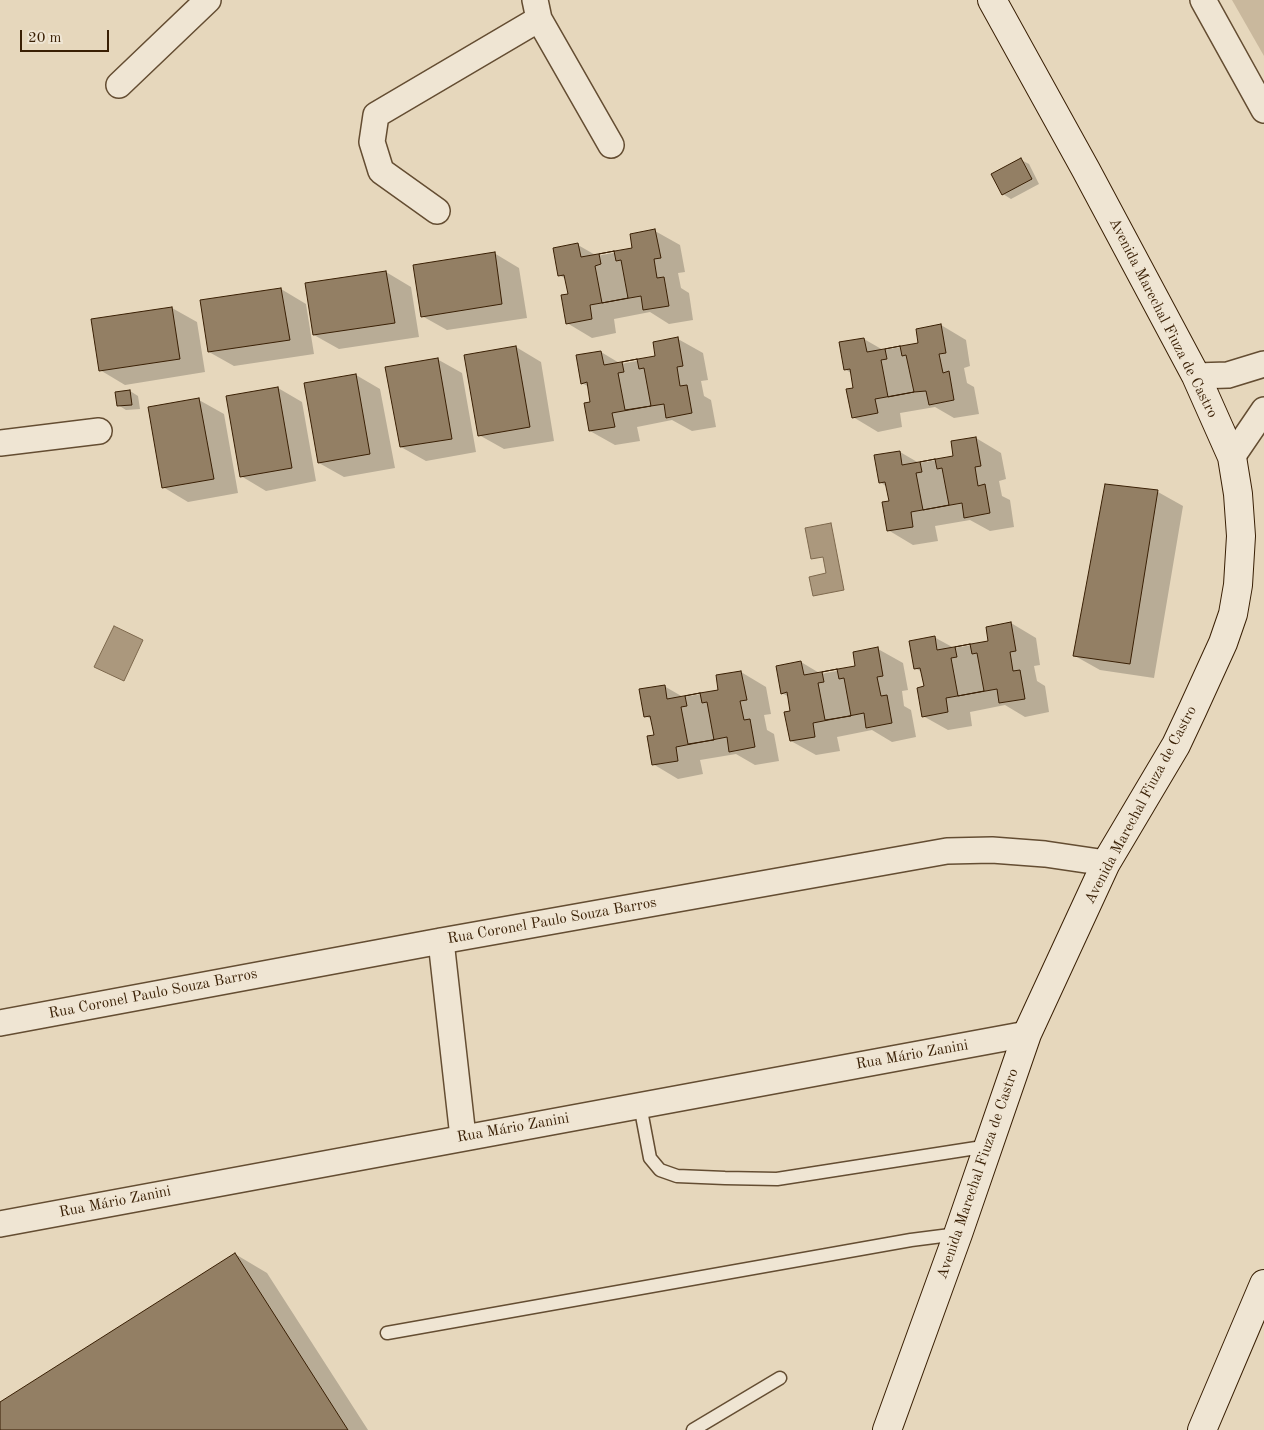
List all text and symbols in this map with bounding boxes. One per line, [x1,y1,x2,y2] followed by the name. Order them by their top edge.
[22,20,111,52] scale bar
[28,31,62,46] text: 20 m
[1105,215,1221,421] street label: Avenida Marechal Fiuza de Castro
[1081,703,1201,907] street label: Avenida Marechal Fiuza de Castro
[446,894,658,948] street label: Rua Coronel Paulo Souza Barros
[47,965,259,1023] street label: Rua Coronel Paulo Souza Barros
[854,1036,970,1074] street label: Rua Mário Zanini
[933,1066,1023,1282] street label: Avenida Marechal Fiuza de Castro
[455,1109,571,1147] street label: Rua Mário Zanini
[57,1182,173,1222] street label: Rua Mário Zanini

